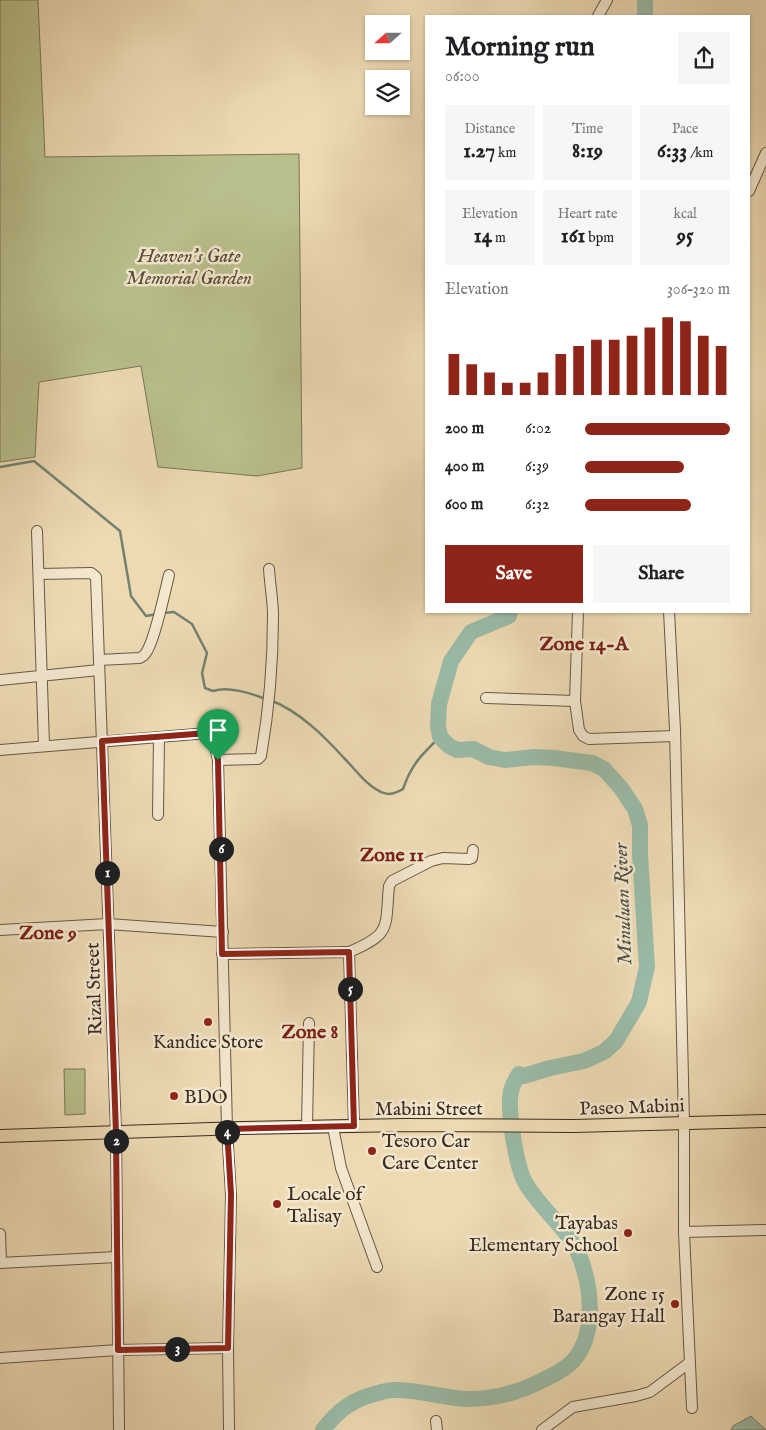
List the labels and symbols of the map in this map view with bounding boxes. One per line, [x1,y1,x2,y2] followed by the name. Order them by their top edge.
[365,15,410,60] north arrow
[126,245,252,291] park label: Heaven's Gate Memorial Garden
[539,632,630,657] district label: Zone 14-A
[197,709,239,760] pin
[208,836,234,862] pin: 6
[609,841,638,966] water label: Minuluan River
[360,843,424,868] district label: Zone 11
[94,860,120,886] pin: 1
[19,921,77,946] district label: Zone 9
[81,942,109,1036] street label: Rizal Street
[338,976,362,1002] pin: 5
[202,1016,214,1028] marker: Kandice Store
[282,1020,339,1045] district label: Zone 8
[153,1031,263,1055] place label: Kandice Store
[184,1086,228,1110] place label: BDO
[168,1090,180,1102] marker: BDO
[579,1094,685,1122] street label: Paseo Mabini
[375,1098,483,1122] street label: Mabini Street
[214,1120,240,1144] pin: 4
[104,1128,128,1154] pin: 2
[382,1130,478,1176] place label: Tesoro Car Care Center
[366,1145,378,1157] marker: Tesoro Car Care Center
[287,1183,365,1229] place label: Locale of Talisay
[271,1198,283,1210] marker: Locale of Talisay
[469,1212,619,1258] place label: Tayabas Elementary School
[622,1227,634,1239] marker: Tayabas Elementary School
[552,1283,666,1329] place label: Zone 15 Barangay Hall
[669,1298,681,1310] marker: Zone 15 Barangay Hall
[164,1336,190,1362] pin: 3

